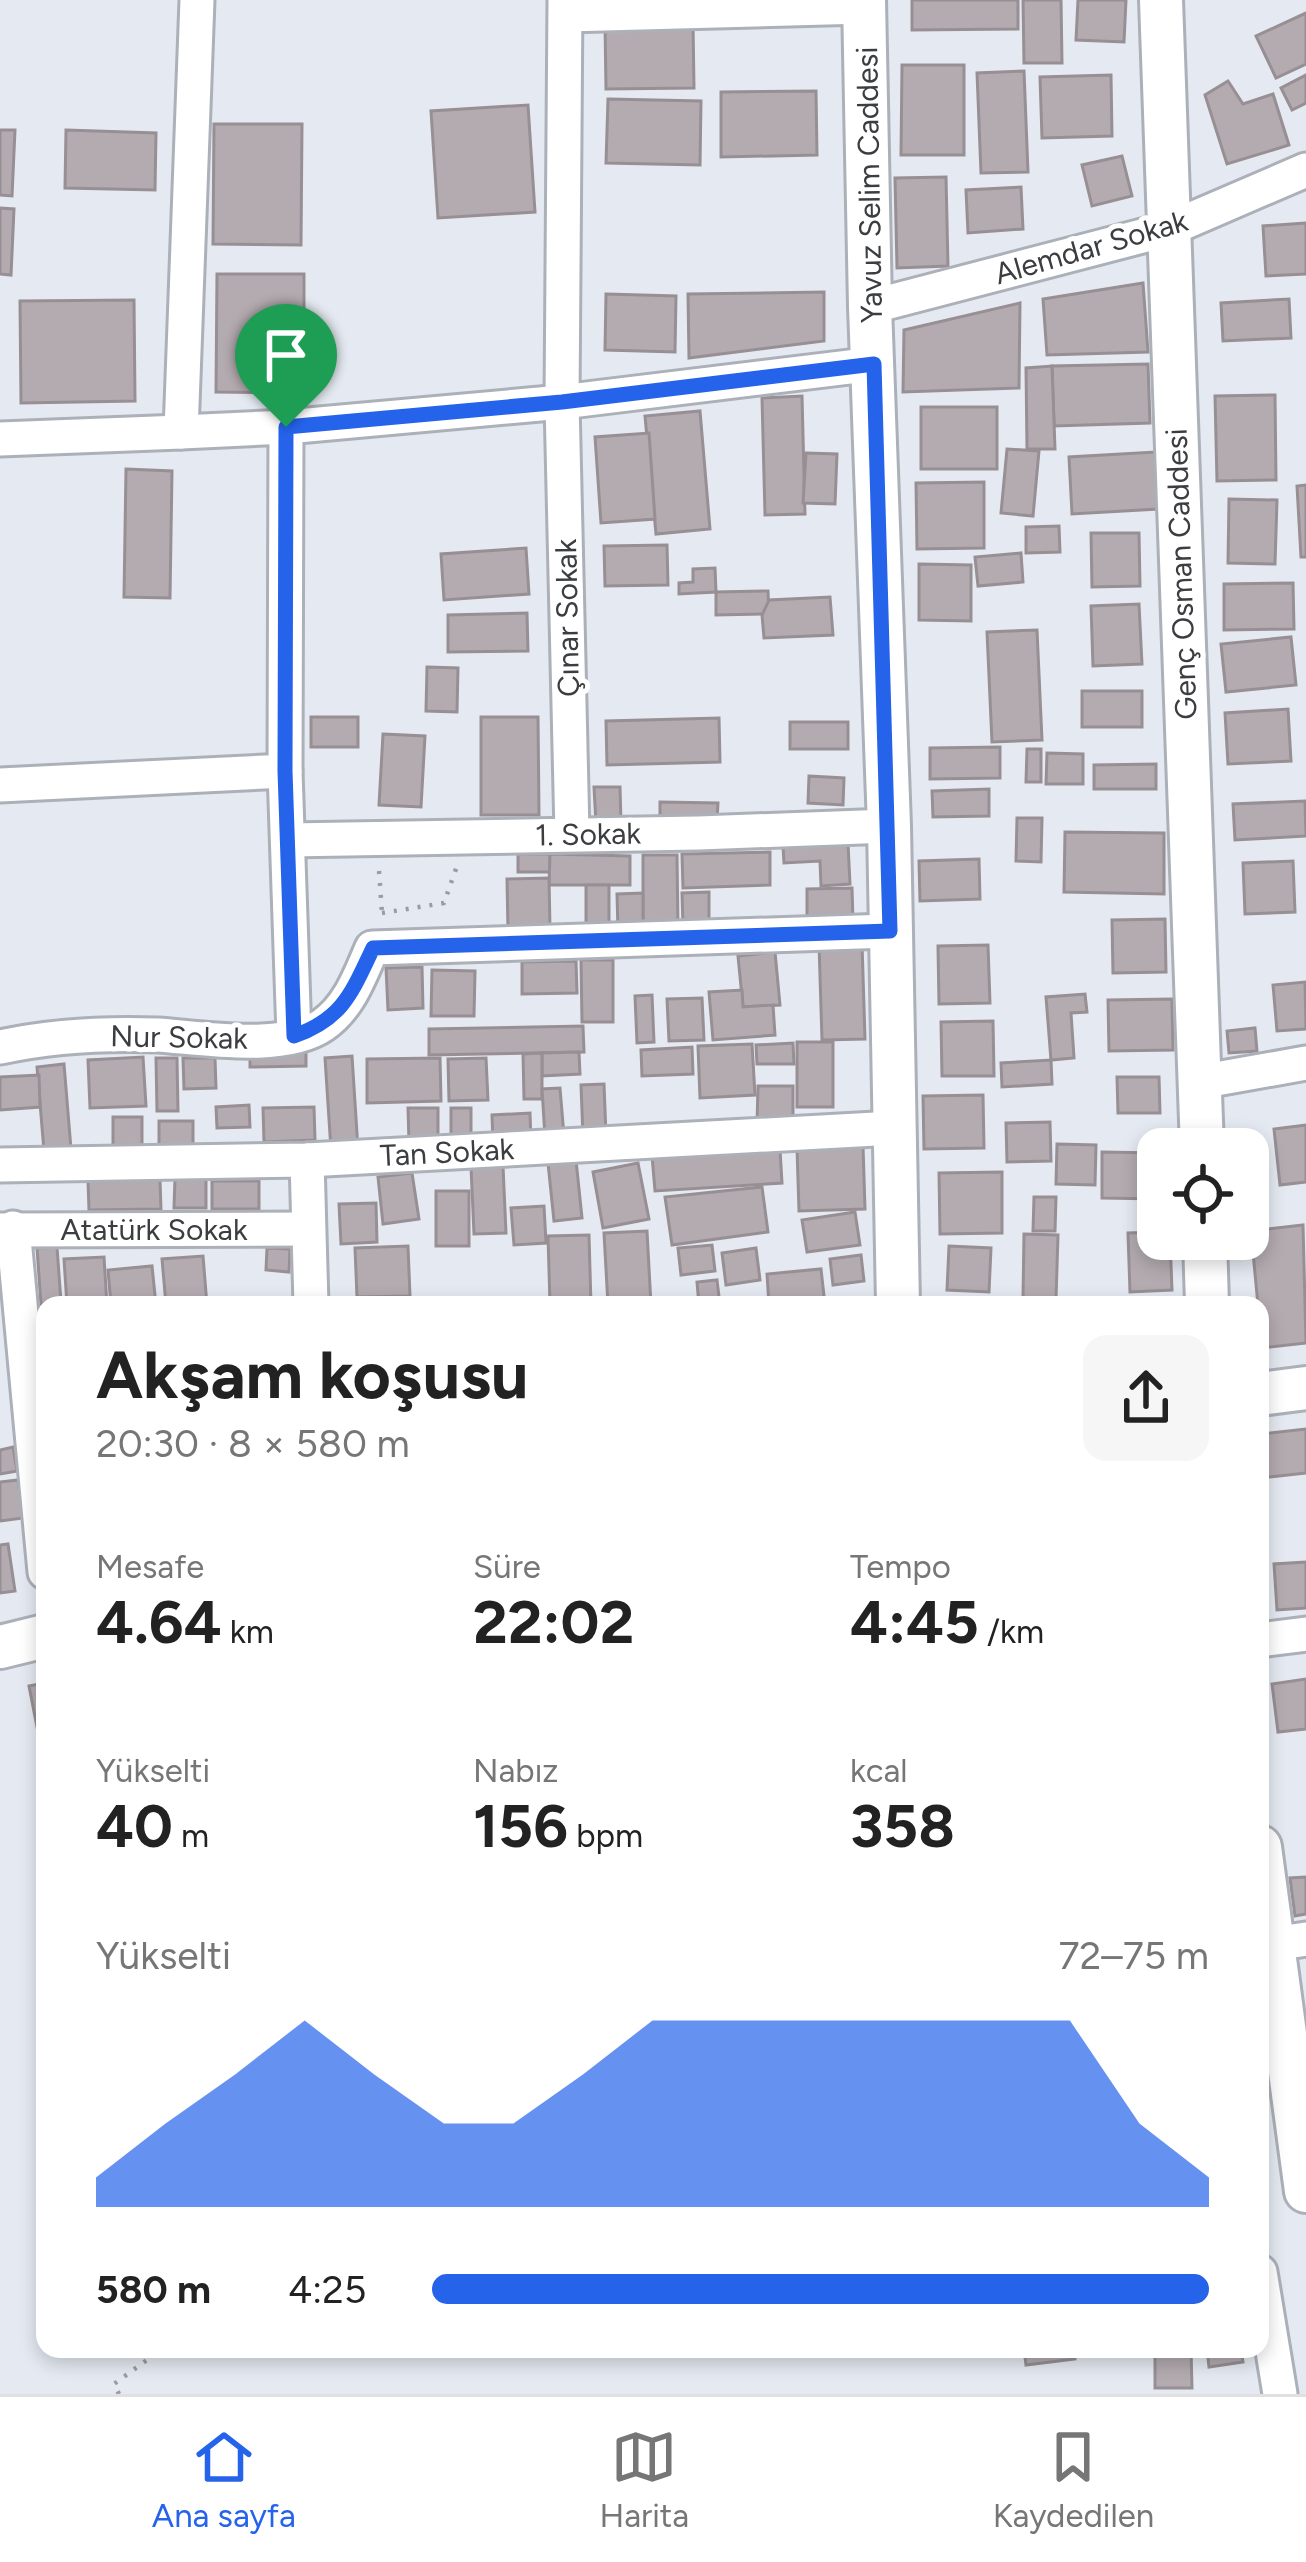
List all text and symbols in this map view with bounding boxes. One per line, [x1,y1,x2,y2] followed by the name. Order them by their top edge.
[848,46,890,324] street label: Yavuz Selim Caddesi
[990,202,1192,292] street label: Alemdar Sokak
[235,304,337,427] pin
[253,322,319,388] icon: arrive
[1157,428,1205,720] street label: Genç Osman Caddesi
[547,538,587,697] street label: Çınar Sokak
[535,815,642,853] street label: 1. Sokak
[110,1017,248,1057] street label: Nur Sokak
[1137,1128,1269,1260] map controls
[1137,1128,1269,1260] button: locate
[379,1130,515,1174] street label: Tan Sokak
[61,1211,248,1248] street label: Atatürk Sokak
[96,1335,528,1415] text: Akşam koşusu
[1083,1335,1209,1461] button: share
[96,1420,410,1467] text: 20:30 · 8 × 580 m
[96,1547,204,1586] text: Mesafe
[473,1547,541,1586] text: Süre
[850,1547,951,1586] text: Tempo
[96,1586,222,1658] text: 4.64
[473,1586,634,1658] text: 22:02
[850,1586,979,1658] text: 4:45
[222,1612,274,1651] text: km
[979,1612,1044,1651] text: /km
[96,1751,210,1790] text: Yükselti
[473,1751,559,1790] text: Nabız
[850,1751,908,1790] text: kcal
[96,1790,173,1862] text: 40
[473,1790,568,1862] text: 156
[850,1790,955,1862] text: 358
[173,1816,209,1855] text: m
[568,1816,643,1855] text: bpm
[96,1932,231,1979] text: Yükselti
[1059,1932,1209,1979] text: 72–75 m
[96,2266,211,2313] text: 580 m
[288,2266,366,2313] text: 4:25
[152,2424,296,2535] tab: Ana sayfa
[599,2424,689,2535] tab: Harita
[993,2424,1154,2535] tab: Kaydedilen

